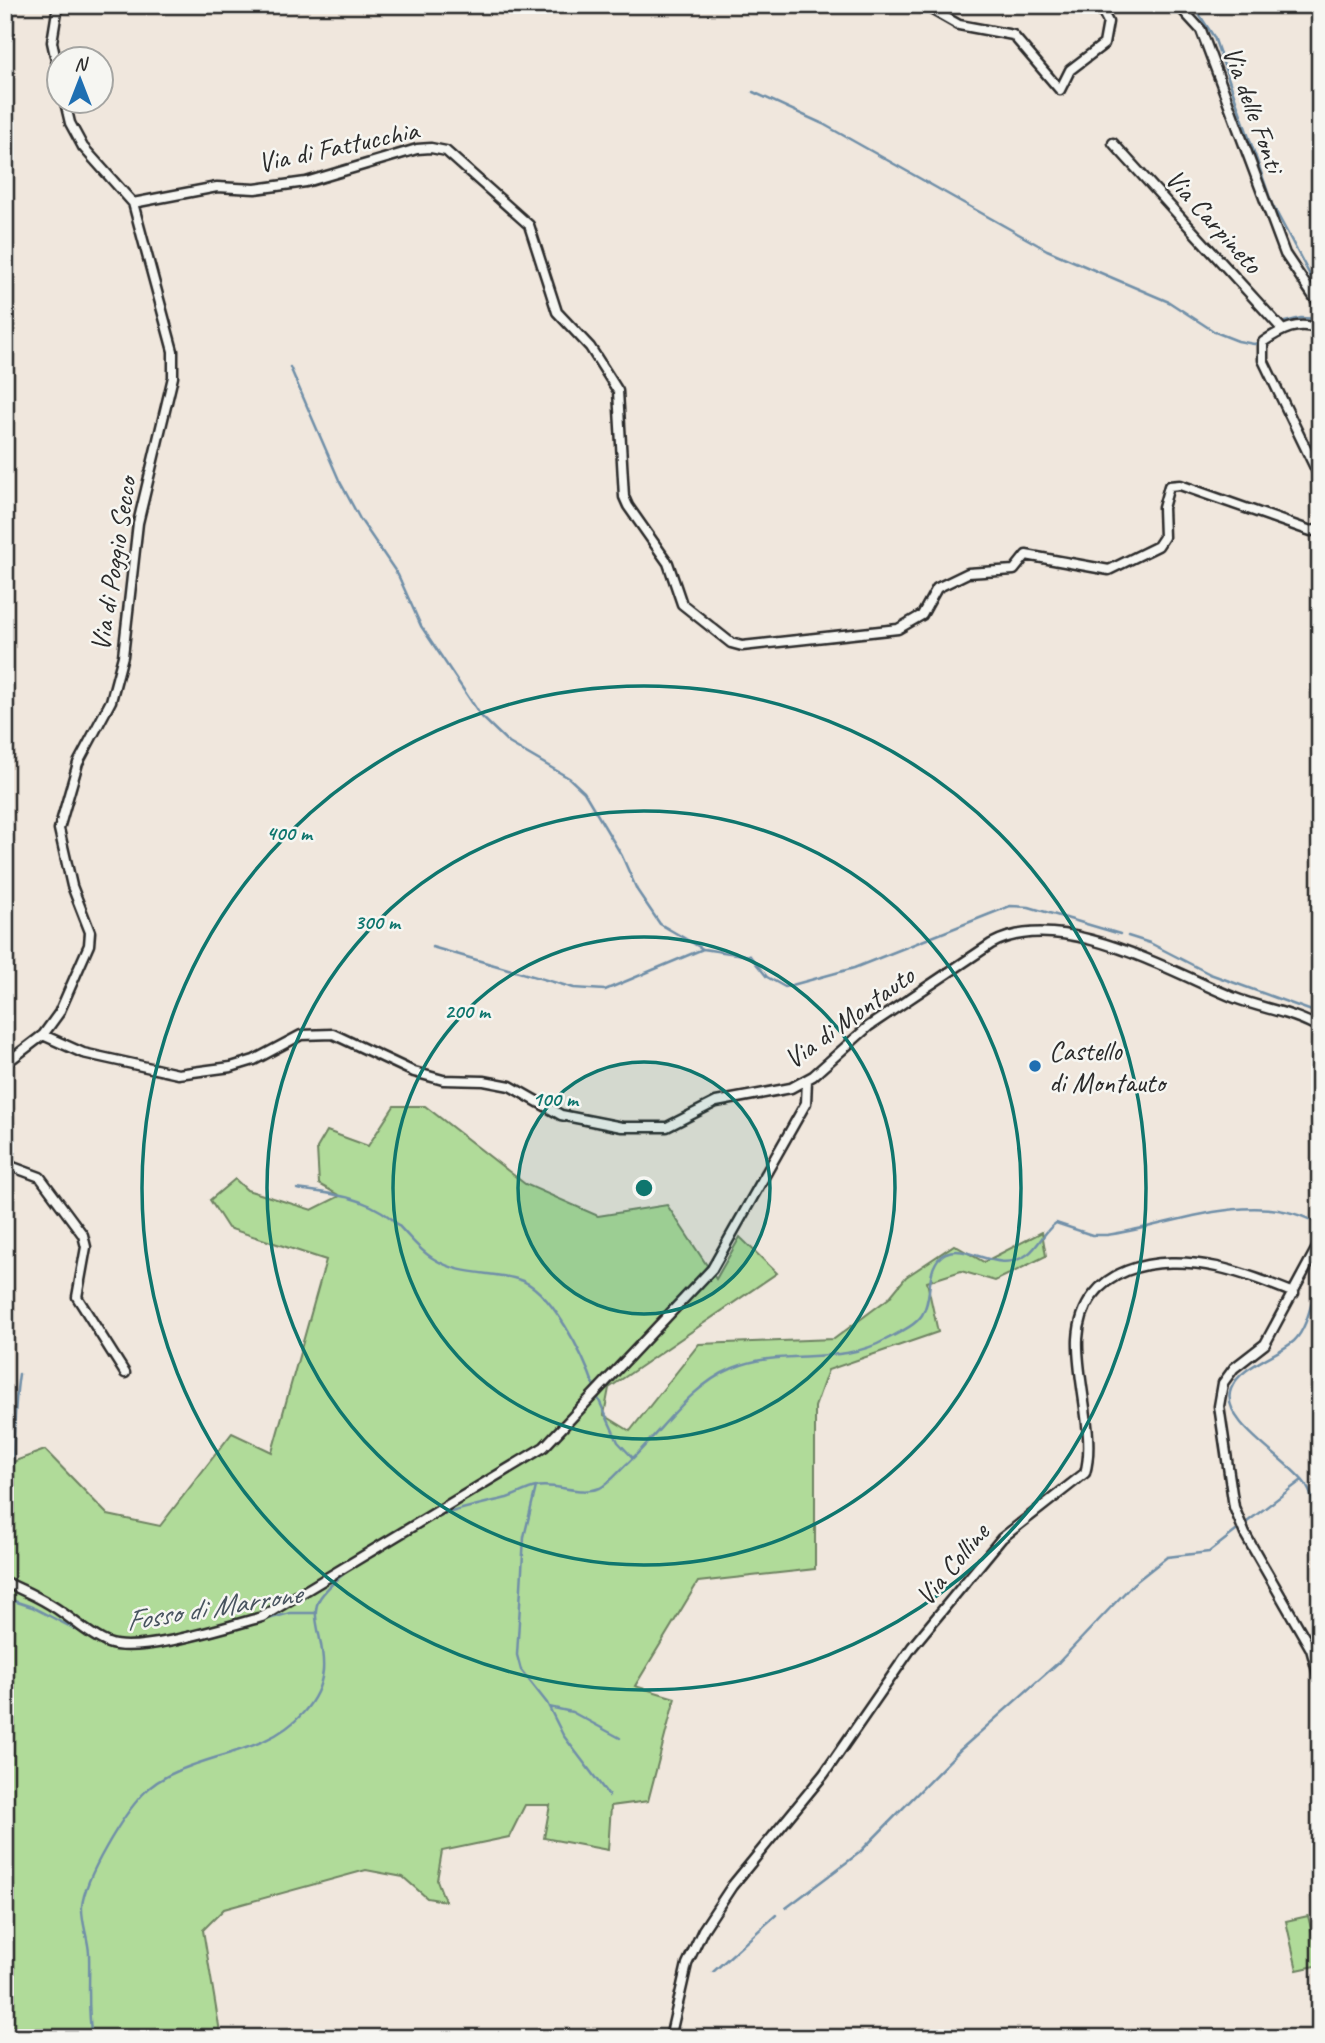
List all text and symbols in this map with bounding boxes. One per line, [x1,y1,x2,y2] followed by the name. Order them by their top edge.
[1215,41,1294,180] street label: Via delle Fonti
[46,46,116,116] north arrow
[74,52,89,76] text: N
[255,112,423,180] street label: Via di Fattucchia
[1158,161,1271,282] street label: Via Carpineto
[82,471,145,653] street label: Via di Poggio Secco
[266,820,314,846] text: 400 m
[354,909,402,935] text: 300 m
[777,957,923,1076] street label: Via di Montauto
[444,998,492,1024] text: 200 m
[1049,1033,1168,1100] place label: Castello di Montauto
[1027,1058,1043,1074] marker: Castello di Montauto
[532,1086,580,1112] text: 100 m
[632,1176,656,1200] centre of rings
[907,1514,998,1612] street label: Via Colline
[123,1574,307,1640] water label: Fosso di Marrone

